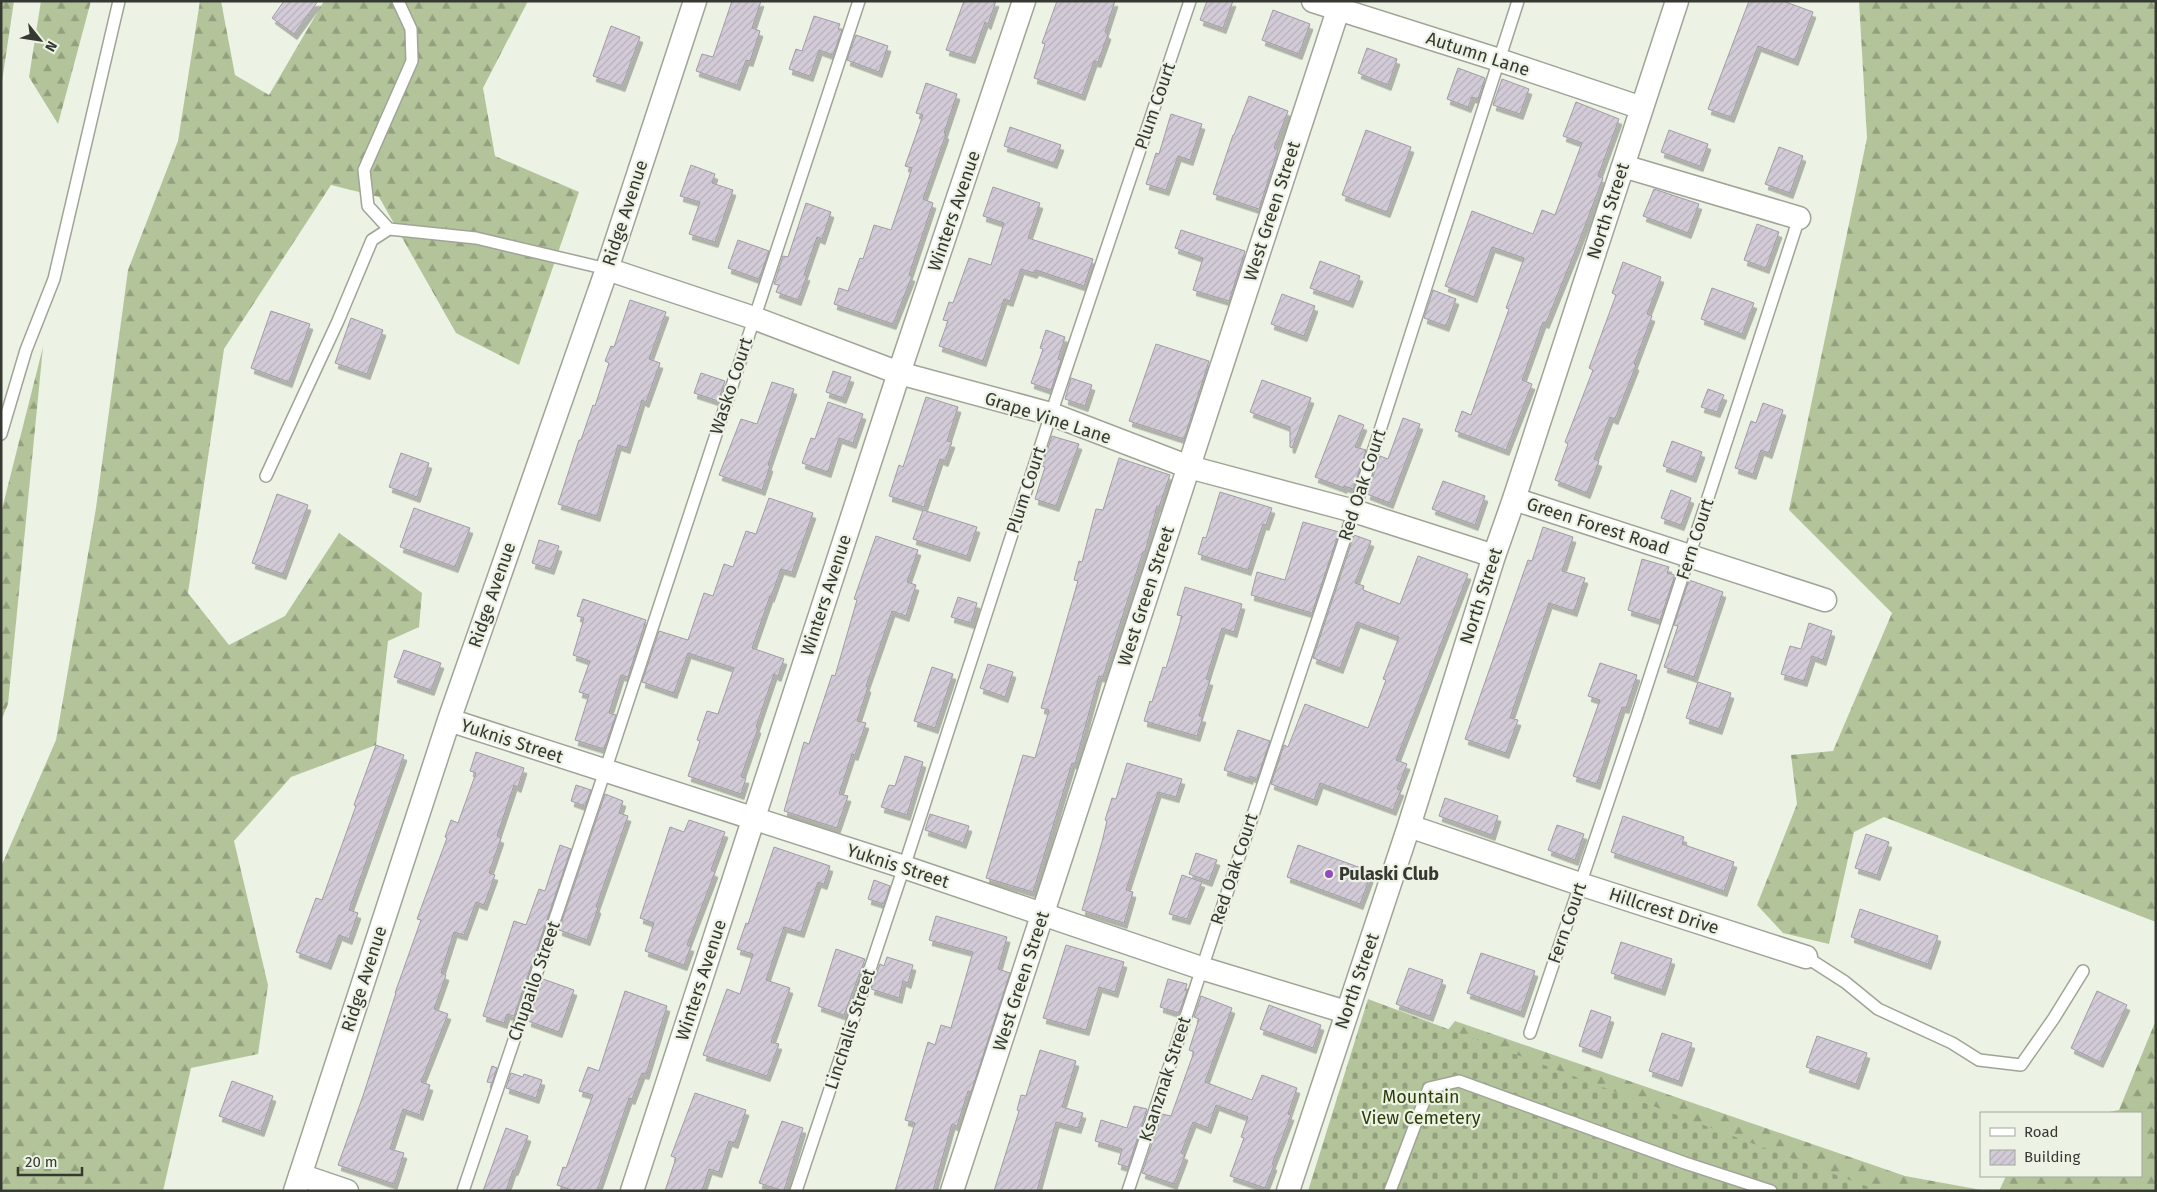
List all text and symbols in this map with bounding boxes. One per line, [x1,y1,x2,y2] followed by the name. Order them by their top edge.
[15,15,65,65] north arrow
[1424,27,1532,81] street label: Autumn Lane
[41,38,61,55] text: N
[1130,59,1180,152] street label: Plum Court
[1239,138,1305,284] street label: West Green Street
[923,148,985,274] street label: Winters Avenue
[598,157,652,269] street label: Ridge Avenue
[1582,159,1634,262] street label: North Street
[705,334,757,437] street label: Wasko Court
[982,387,1114,449] street label: Grape Vine Lane
[1334,426,1391,544] street label: Red Oak Court
[1002,443,1051,536] street label: Plum Court
[1524,493,1672,559] street label: Green Forest Road
[1671,495,1719,583] street label: Fern Court
[1113,523,1179,669] street label: West Green Street
[796,532,856,658] street label: Winters Avenue
[464,539,520,651] street label: Ridge Avenue
[1455,544,1507,647] street label: North Street
[458,714,566,768] street label: Yuknis Street
[1206,810,1263,928] street label: Red Oak Court
[844,839,952,893] street label: Yuknis Street
[1339,863,1439,885] place label: Pulaski Club
[1323,868,1335,880] marker: Pulaski Club
[1543,879,1591,966] street label: Fern Court
[1606,883,1722,939] street label: Hillcrest Drive
[988,908,1054,1054] street label: West Green Street
[671,917,731,1043] street label: Winters Avenue
[503,918,565,1044] street label: Chupailo Street
[337,923,391,1035] street label: Ridge Avenue
[1330,929,1384,1032] street label: North Street
[820,965,880,1092] street label: Linchalis Street
[1134,1013,1196,1144] street label: Ksanznak Street
[1361,1086,1481,1129] park label: Mountain View Cemetery
[1980,1112,2142,1177] legend
[2024,1123,2059,1141] text: Road
[18,1144,81,1176] scale bar
[2024,1148,2080,1166] text: Building
[25,1153,58,1171] text: 20 m

